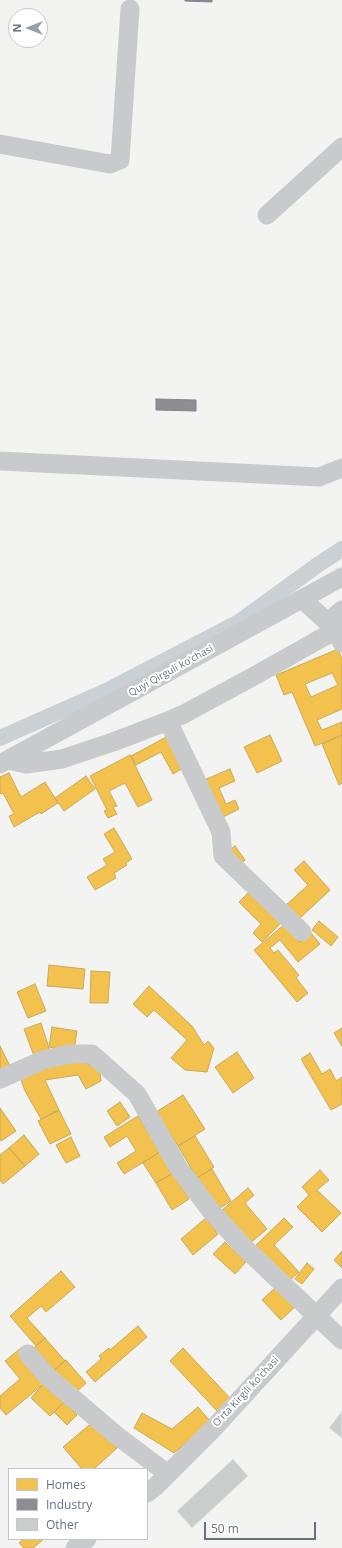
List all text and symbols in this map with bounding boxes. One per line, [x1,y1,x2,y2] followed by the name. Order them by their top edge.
[8,8,48,48] north arrow
[9,24,24,32] text: N
[127,643,215,699] street label: Quyi Qirguli koʻchasi
[210,1354,282,1430] street label: Oʻrta Kirgili koʻchasi
[8,1468,148,1540] legend
[46,1476,86,1493] text: Homes
[46,1496,92,1513] text: Industry
[206,1514,318,1540] scale bar
[46,1516,79,1533] text: Other
[211,1520,239,1537] text: 50 m

